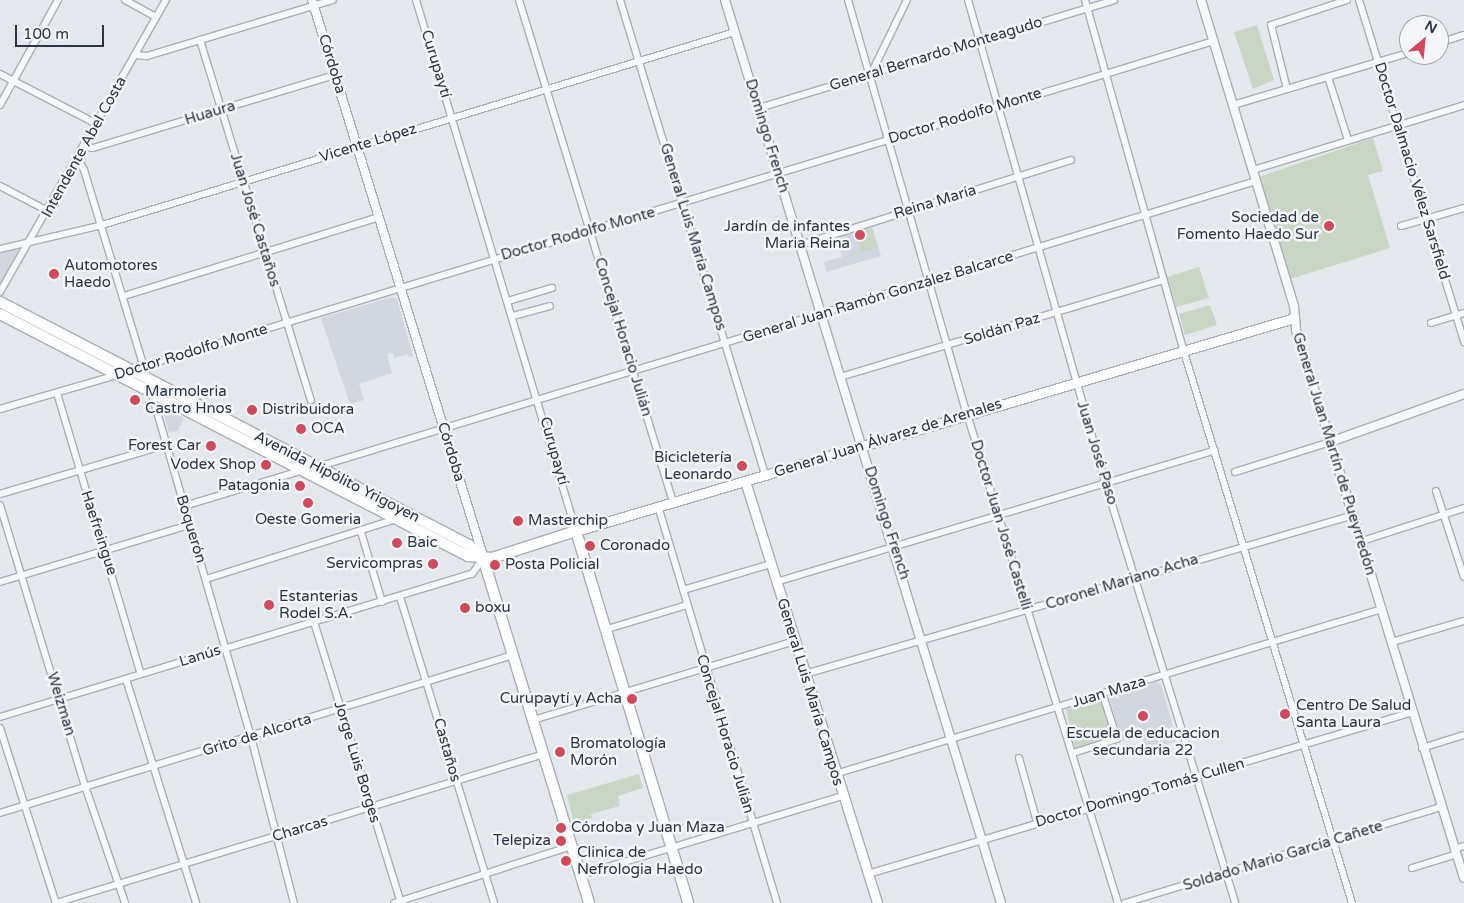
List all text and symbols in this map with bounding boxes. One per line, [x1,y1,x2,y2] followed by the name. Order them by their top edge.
[827,13,1045,95] street label: General Bernardo Monteagudo
[18,15,106,47] scale bar
[1399,15,1449,65] north arrow
[1422,17,1440,37] text: N
[23,25,69,43] text: 100 m
[417,28,455,100] street label: Curupaytí
[314,32,350,96] street label: Córdoba
[1370,60,1454,282] street label: Doctor Dalmacio Vélez Sarsfield
[38,73,130,221] street label: Intendente Abel Costa
[741,77,793,195] street label: Domingo French
[886,84,1044,148] street label: Doctor Rodolfo Monte
[183,97,237,129] street label: Huaura
[317,120,419,166] street label: Vicente López
[656,141,730,333] street label: General Luis María Campos
[226,151,284,289] street label: Juan José Castaños
[892,181,978,223] street label: Reina María
[499,203,657,265] street label: Doctor Rodolfo Monte
[1177,208,1319,243] place label: Sociedad de Fomento Haedo Sur
[724,217,850,252] place label: Jardín de infantes Maria Reina
[1323,220,1335,232] marker: Sociedad de Fomento Haedo Sur
[854,229,866,241] marker: Jardín de infantes Maria Reina
[741,247,1015,347] street label: General Juan Ramón González Balcarce
[590,255,656,419] street label: Concejal Horacio Julián
[64,256,158,291] place label: Automotores Haedo
[48,268,60,280] marker: Automotores Haedo
[962,309,1042,349] street label: Soldán Paz
[112,320,270,384] street label: Doctor Rodolfo Monte
[1288,330,1380,578] street label: General Juan Martín de Pueyrredón
[145,382,232,417] place label: Marmoleria Castro Hnos
[129,394,141,406] marker: Marmoleria Castro Hnos
[772,395,1004,481] street label: General Juan Álvarez de Arenales
[1073,399,1121,507] street label: Juan José Paso
[262,401,354,419] place label: Distribuidora
[246,404,258,416] marker: Distribuidora
[536,415,572,487] street label: Curupaytí
[311,420,345,438] place label: OCA
[433,420,469,484] street label: Córdoba
[295,423,307,435] marker: OCA
[251,427,423,527] street label: Avenida Hipólito Yrigoyen
[128,437,201,455] place label: Forest Car
[967,438,1035,612] street label: Doctor Juan José Castelli
[205,440,217,452] marker: Forest Car
[654,448,732,483] place label: Bicicletería Leonardo
[171,456,256,474] place label: Vodex Shop
[260,459,272,471] marker: Vodex Shop
[736,460,748,472] marker: Bicicletería Leonardo
[860,464,914,582] street label: Domingo French
[218,477,290,495] place label: Patagonia
[294,480,306,492] marker: Patagonia
[77,488,121,578] street label: Haefreingue
[172,493,210,565] street label: Boquerón
[302,497,314,509] marker: Oeste Gomeria
[255,511,361,529] place label: Oeste Gomeria
[528,512,608,530] place label: Masterchip
[512,515,524,527] marker: Masterchip
[407,534,438,552] place label: Baic
[391,537,403,549] marker: Baic
[600,537,670,555] place label: Coronado
[584,540,596,552] marker: Coronado
[1043,550,1201,614] street label: Coronel Mariano Acha
[326,555,423,573] place label: Servicompras
[505,556,600,574] place label: Posta Policial
[427,558,439,570] marker: Servicompras
[489,559,501,571] marker: Posta Policial
[279,587,358,622] place label: Estanterias Rodel S.A.
[773,596,847,788] street label: General Luis María Campos
[263,599,275,611] marker: Estanterias Rodel S.A.
[475,599,511,617] place label: boxu
[459,602,471,614] marker: boxu
[177,641,223,671] street label: Lanús
[692,652,758,816] street label: Concejal Horacio Julián
[43,670,79,738] street label: Weizman
[1070,672,1148,712] street label: Juan Maza
[500,690,622,708] place label: Curupaytí y Acha
[626,693,638,705] marker: Curupaytí y Acha
[1296,696,1411,731] place label: Centro De Salud Santa Laura
[330,699,384,825] street label: Jorge Luis Borges
[1278,707,1292,721] marker: Centro De Salud Santa Laura
[200,710,314,760] street label: Grito de Alcorta
[1137,710,1149,722] marker: Escuela de educacion secundaria 22
[429,716,465,784] street label: Castaños
[1066,724,1220,759] place label: Escuela de educacion secundaria 22
[570,734,666,769] place label: Bromatología Morón
[554,746,566,758] marker: Bromatología Morón
[1033,754,1247,832] street label: Doctor Domingo Tomás Cullen
[270,812,330,846] street label: Charcas
[1181,817,1385,895] street label: Soldado Mario García Cañete
[571,819,725,837] place label: Córdoba y Juan Maza
[555,822,567,834] marker: Córdoba y Juan Maza
[493,832,551,850] place label: Telepiza
[555,835,567,847] marker: Telepiza
[577,843,703,878] place label: Clinica de Nefrologia Haedo
[559,854,573,868] marker: Clinica de Nefrologia Haedo

